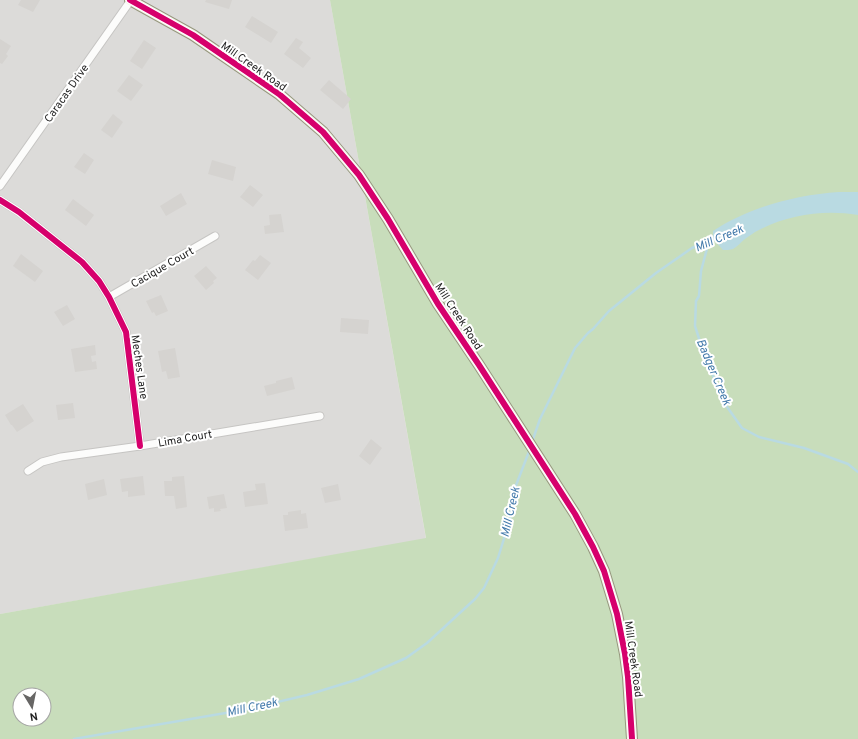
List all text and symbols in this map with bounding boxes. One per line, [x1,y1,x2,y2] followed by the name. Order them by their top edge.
[218,39,289,95] street label: Mill Creek Road
[42,62,92,125] street label: Caracas Drive
[693,221,747,256] water label: Mill Creek
[129,244,196,292] street label: Cacique Court
[431,280,485,353] street label: Mill Creek Road
[128,334,150,400] street label: Meches Lane
[692,337,735,409] water label: Badger Creek
[157,427,213,451] street label: Lima Court
[497,485,525,539] water label: Mill Creek
[621,620,645,698] street label: Mill Creek Road
[12,687,52,727] north arrow
[225,695,280,721] water label: Mill Creek
[28,708,39,723] text: N

